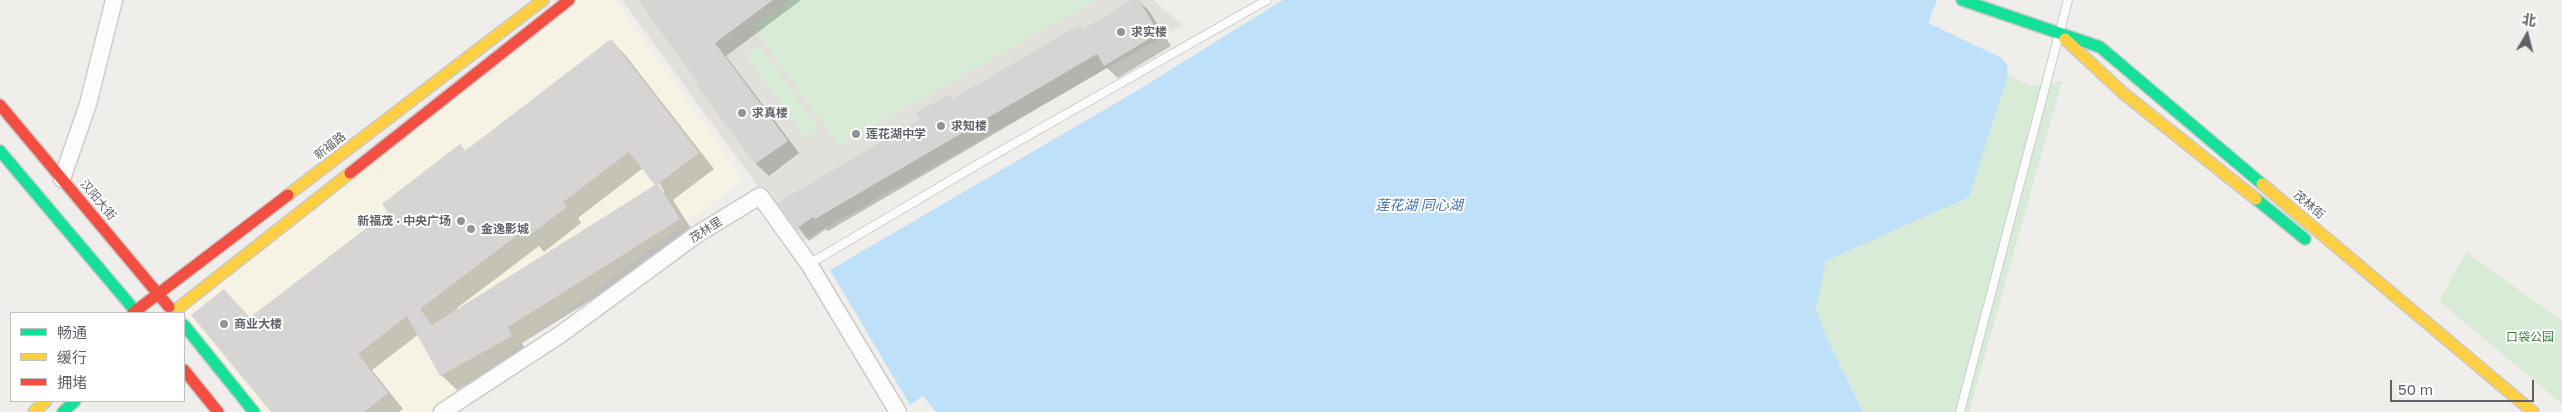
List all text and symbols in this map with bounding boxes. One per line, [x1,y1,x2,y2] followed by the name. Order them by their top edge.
[2502,10,2552,60] north arrow
[2521,10,2537,29] text: 北
[1131,25,1167,39] place label: 求实楼
[1115,26,1127,38] marker: 求实楼
[752,106,788,120] place label: 求真楼
[736,107,748,119] marker: 求真楼
[951,119,987,133] place label: 求知楼
[935,120,947,132] marker: 求知楼
[866,127,926,141] place label: 莲花湖中学
[850,128,862,140] marker: 莲花湖中学
[311,129,349,163] street label: 新福路
[77,177,119,223] street label: 汉阳大街
[2291,188,2327,222] street label: 茂林街
[1375,198,1463,214] water label: 莲花湖 同心湖
[357,214,451,228] place label: 新福茂 · 中央广场
[687,214,725,246] street label: 茂林里
[455,215,467,227] marker: 新福茂 · 中央广场
[481,222,529,236] place label: 金逸影城
[465,223,477,235] marker: 金逸影城
[10,312,185,402] legend
[234,317,282,331] place label: 商业大楼
[218,318,230,330] marker: 商业大楼
[57,323,87,341] text: 畅通
[2506,330,2554,344] park label: 口袋公园
[57,348,87,366] text: 缓行
[2392,370,2536,402] scale bar
[57,373,87,391] text: 拥堵
[2398,380,2433,398] text: 50 m

